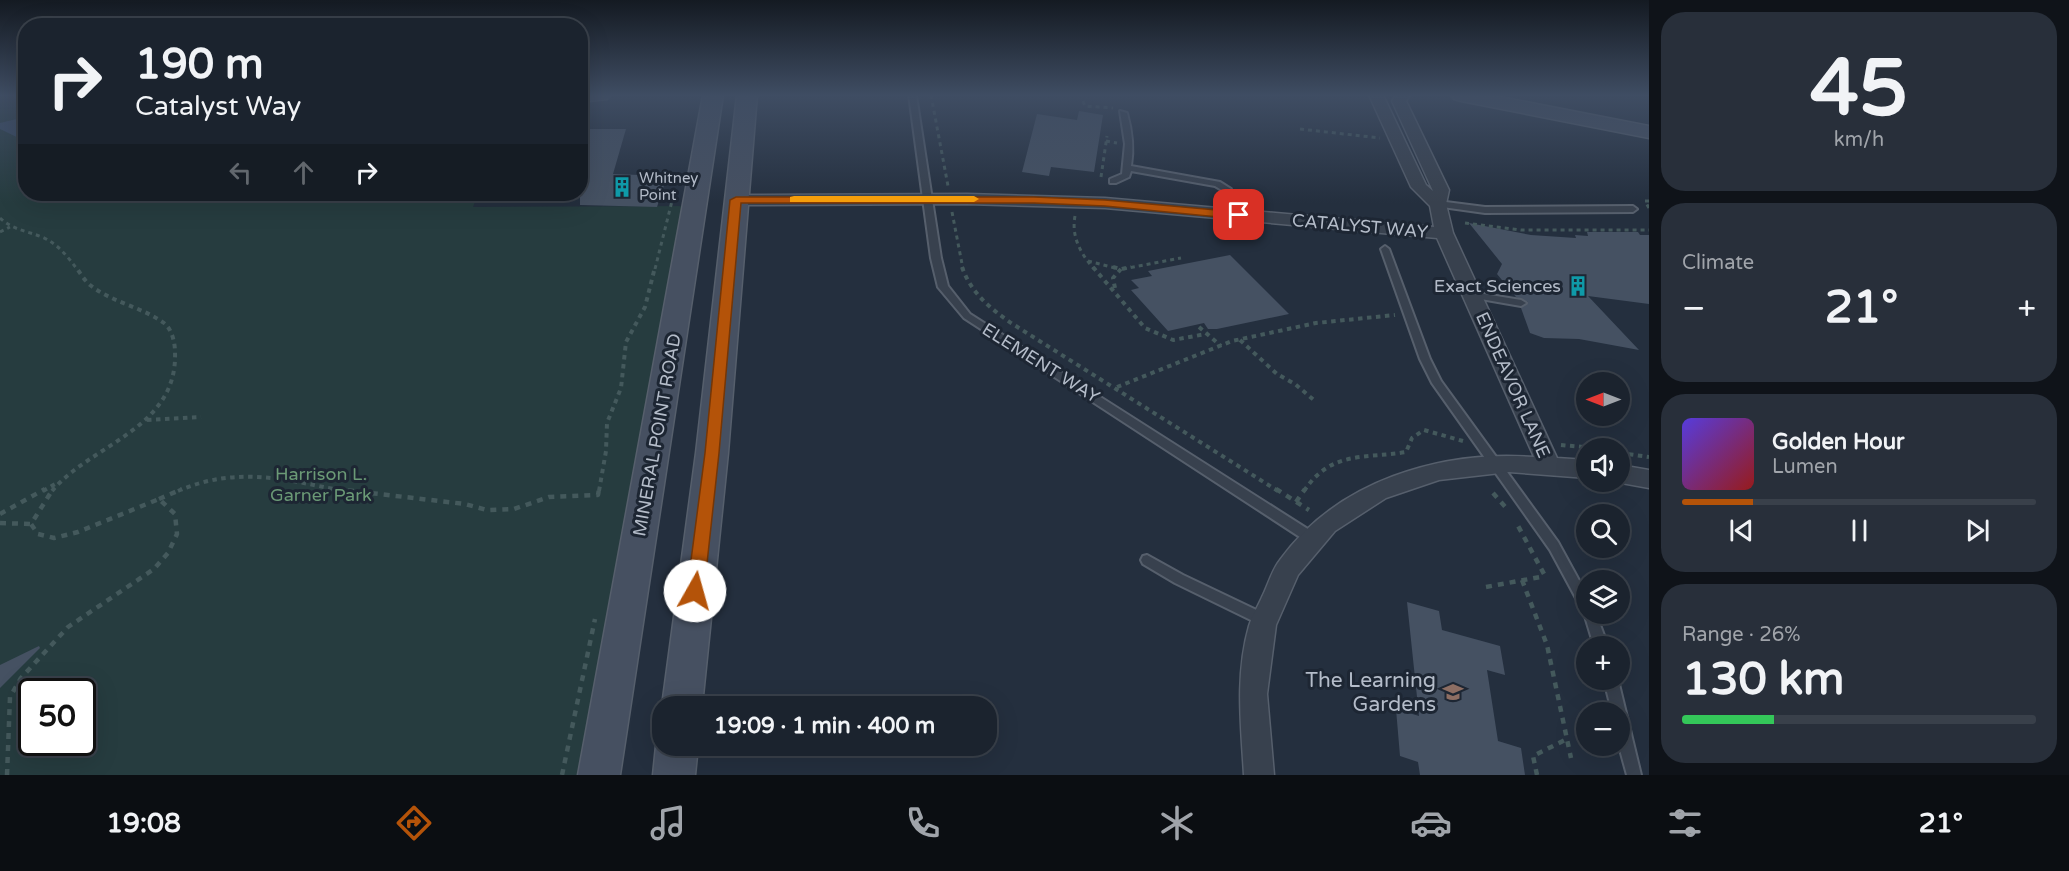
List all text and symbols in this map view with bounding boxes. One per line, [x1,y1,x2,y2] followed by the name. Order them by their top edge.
[135,39,264,90] text: 190 m
[36,42,114,120] icon: right
[1810,42,1908,136] text: 45
[135,90,301,123] text: Catalyst Way
[1834,128,1884,152] text: km/h
[224,156,257,189] icon: left
[287,156,320,189] icon: ahead
[350,156,383,189] icon: right
[639,169,698,204] place label: Whitney Point
[610,175,634,199] building icon: Whitney Point
[1213,189,1264,240] pin
[1222,198,1255,231] icon: arrive
[1291,209,1429,243] street label: CATALYST WAY
[1682,251,1754,275] text: Climate
[1566,274,1590,298] building icon: Exact Sciences
[1434,275,1561,297] place label: Exact Sciences
[1825,281,1898,335] text: 21°
[1682,289,1706,328] text: −
[2017,289,2036,328] text: +
[1471,309,1555,461] street label: ENDEAVOR LANE
[978,318,1104,408] street label: ELEMENT WAY
[628,332,686,538] street label: MINERAL POINT ROAD
[1576,372,1630,426] north arrow
[1576,372,1630,756] map controls
[1772,429,1904,455] text: Golden Hour
[1576,438,1630,492] button: sound
[1772,455,1838,479] text: Lumen
[270,463,372,506] park label: Harrison L. Garner Park
[1576,504,1630,558] button: search
[1725,514,1758,547] icon: previous
[1843,514,1876,547] icon: pause
[1961,514,1994,547] icon: next
[663,559,727,623] position arrow
[1576,570,1630,624] button: layers
[1682,623,1801,647] text: Range · 26%
[1576,636,1630,690] button: +
[1682,653,1844,707] text: 130 km
[1305,668,1436,717] place label: The Learning Gardens
[18,678,96,756] speed limit sign: 50
[1441,680,1465,704] school or university icon: The Learning Gardens
[1576,702,1630,756] button: −
[714,713,935,739] text: 19:09 · 1 min · 400 m
[393,802,435,844] icon: directions
[647,802,689,844] icon: music
[902,802,944,844] icon: phone
[1156,802,1198,844] icon: climate
[1410,802,1452,844] icon: car
[1664,802,1706,844] icon: filters
[106,807,181,840] text: 19:08
[1919,807,1963,840] text: 21°

